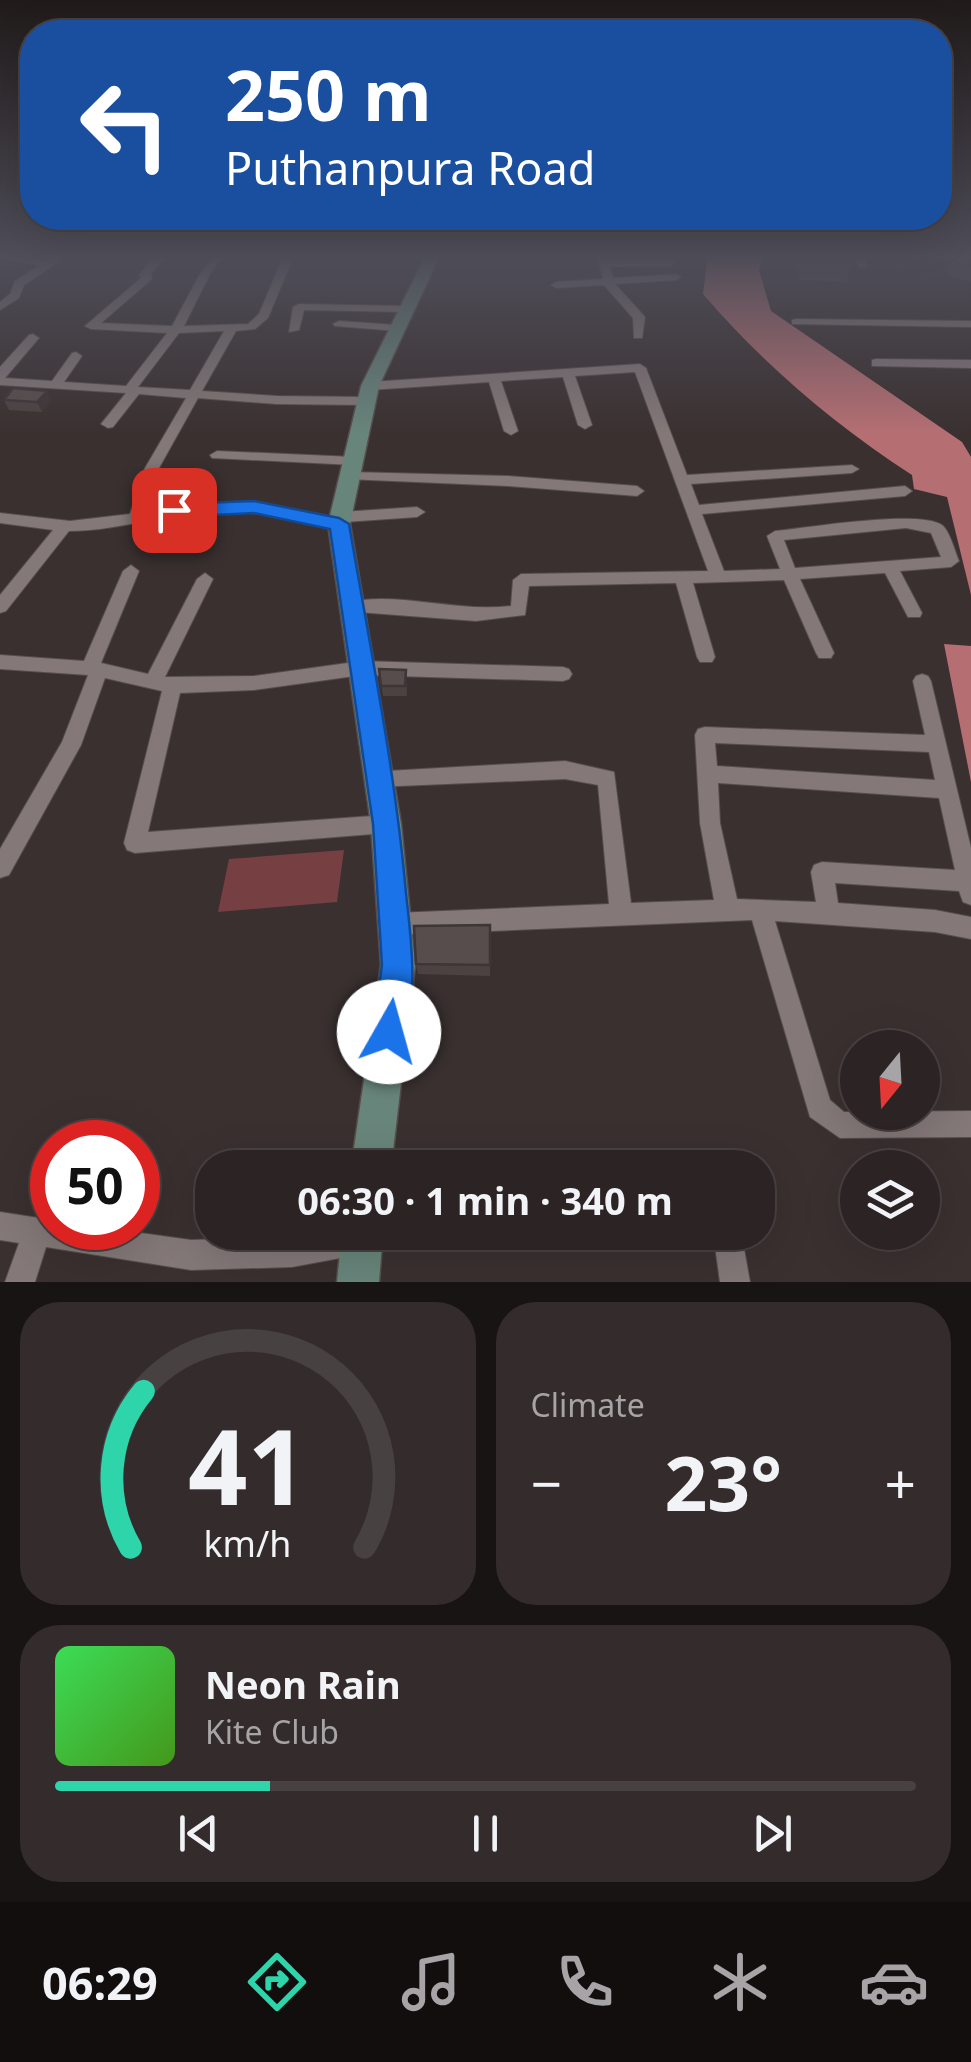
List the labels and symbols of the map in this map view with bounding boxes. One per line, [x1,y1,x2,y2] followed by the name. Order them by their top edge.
[132,468,217,553] pin
[337,980,441,1084] position arrow
[840,1030,940,1130] north arrow
[30,1120,160,1250] speed limit sign: 50

